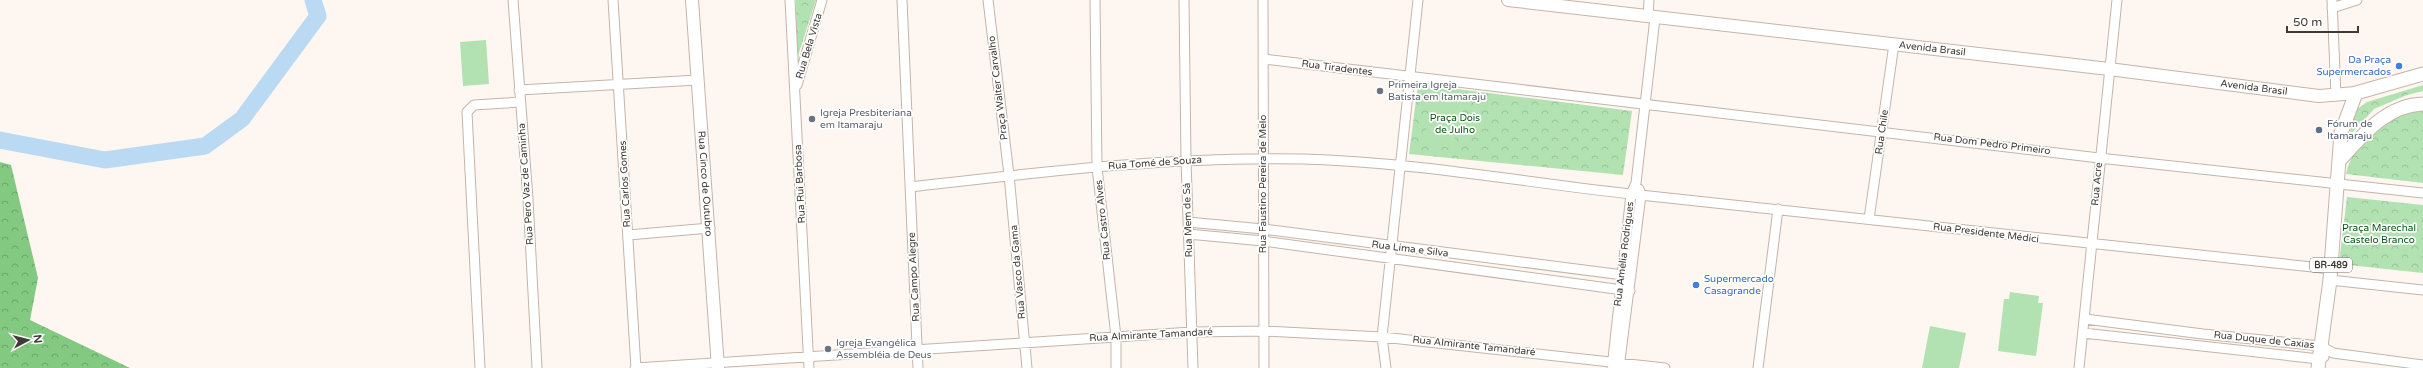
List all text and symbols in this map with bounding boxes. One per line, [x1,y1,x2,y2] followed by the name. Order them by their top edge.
[2287,8,2358,34] scale bar
[793,12,825,80] street label: Rua Bela Vista
[2293,15,2322,29] text: 50 m
[986,35,1010,141] street label: Praça Walter Carvalho
[1898,39,1966,59] street label: Avenida Brasil
[2316,54,2391,78] place label: Da Praça Supermercados
[1301,58,1373,78] street label: Rua Tiradentes
[2394,61,2404,71] marker: Da Praça Supermercados
[2220,77,2288,98] street label: Avenida Brasil
[1388,79,1486,103] place label: Primeira Igreja Batista em Itamaraju
[1375,86,1385,96] marker: Primeira Igreja Batista em Itamaraju
[820,107,912,131] place label: Igreja Presbiteriana em Itamaraju
[1873,109,1891,155] street label: Rua Chile
[1430,112,1480,136] park label: Praça Dois de Julho
[807,114,817,124] marker: Igreja Presbiteriana em Itamaraju
[1257,115,1269,253] street label: Rua Faustino Pereira de Melo
[2327,118,2373,142] place label: Fórum de Itamaraju
[516,123,536,245] street label: Rua Pero Vaz de Caminha
[2314,125,2324,135] marker: Fórum de Itamaraju
[695,130,715,237] street label: Rua Cinco de Outubro
[1933,131,2051,157] street label: Rua Dom Pedro Primeiro
[617,140,633,228] street label: Rua Carlos Gomes
[792,144,808,224] street label: Rua Rui Barbosa
[1108,154,1202,172] street label: Rua Tomé de Souza
[2089,162,2105,206] street label: Rua Acre
[1093,179,1113,261] street label: Rua Castro Alves
[1181,182,1195,258] street label: Rua Mem de Sá
[1612,201,1636,307] street label: Rua Amélia Rodrigues
[1932,221,2040,245] street label: Rua Presidente Médici
[2342,222,2416,246] park label: Praça Marechal Castelo Branco
[1008,224,1028,320] street label: Rua Vasco da Gama
[906,232,922,322] street label: Rua Campo Alegre
[1371,238,1449,260] street label: Rua Lima e Silva
[2310,258,2352,272] road number: BR-489
[1704,273,1774,297] place label: Supermercado Casagrande
[1691,280,1701,290] marker: Supermercado Casagrande
[8,320,48,360] north arrow
[1089,326,1213,344] street label: Rua Almirante Tamandaré
[2213,329,2315,351] street label: Rua Duque de Caxias
[30,334,44,344] text: N
[1412,334,1536,358] street label: Rua Almirante Tamandaré
[836,337,932,361] place label: Igreja Evangélica Assembléia de Deus
[823,344,833,354] marker: Igreja Evangélica Assembléia de Deus

